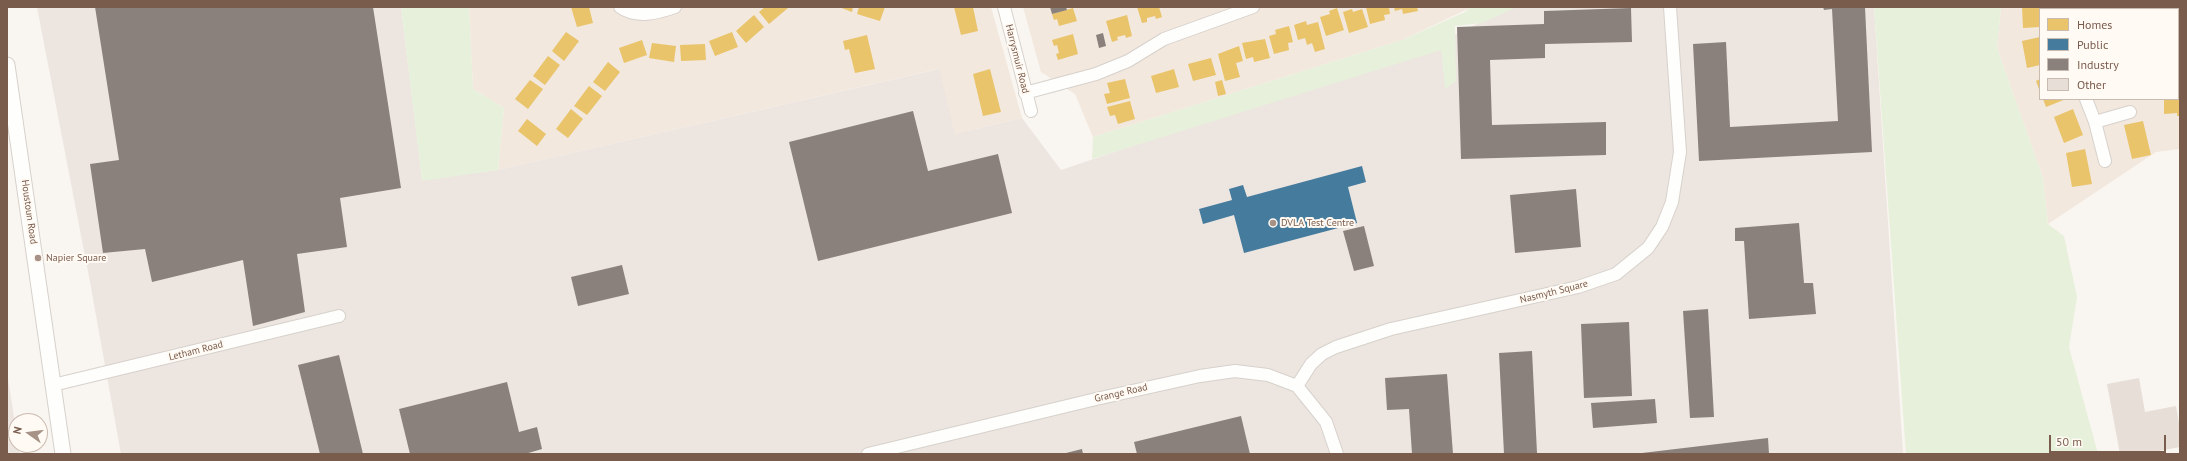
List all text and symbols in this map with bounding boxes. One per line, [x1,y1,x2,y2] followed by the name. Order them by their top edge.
[2039,8,2179,100] legend
[2077,17,2112,32] text: Homes
[1003,23,1031,95] street label: Harrysmuir Road
[2077,37,2108,52] text: Public
[2077,57,2119,72] text: Industry
[2077,77,2106,92] text: Other
[19,179,39,245] street label: Houstoun Road
[1281,217,1354,229] place label: DVLA Test Centre
[1268,218,1278,228] marker: DVLA Test Centre
[46,252,106,264] place label: Napier Square
[33,253,43,263] marker: Napier Square
[1519,278,1589,306] street label: Nasmyth Square
[168,338,224,364] street label: Letham Road
[1093,381,1149,405] street label: Grange Road
[8,413,48,453] north arrow
[10,425,25,436] text: N
[2051,427,2168,453] scale bar
[2056,434,2082,449] text: 50 m

